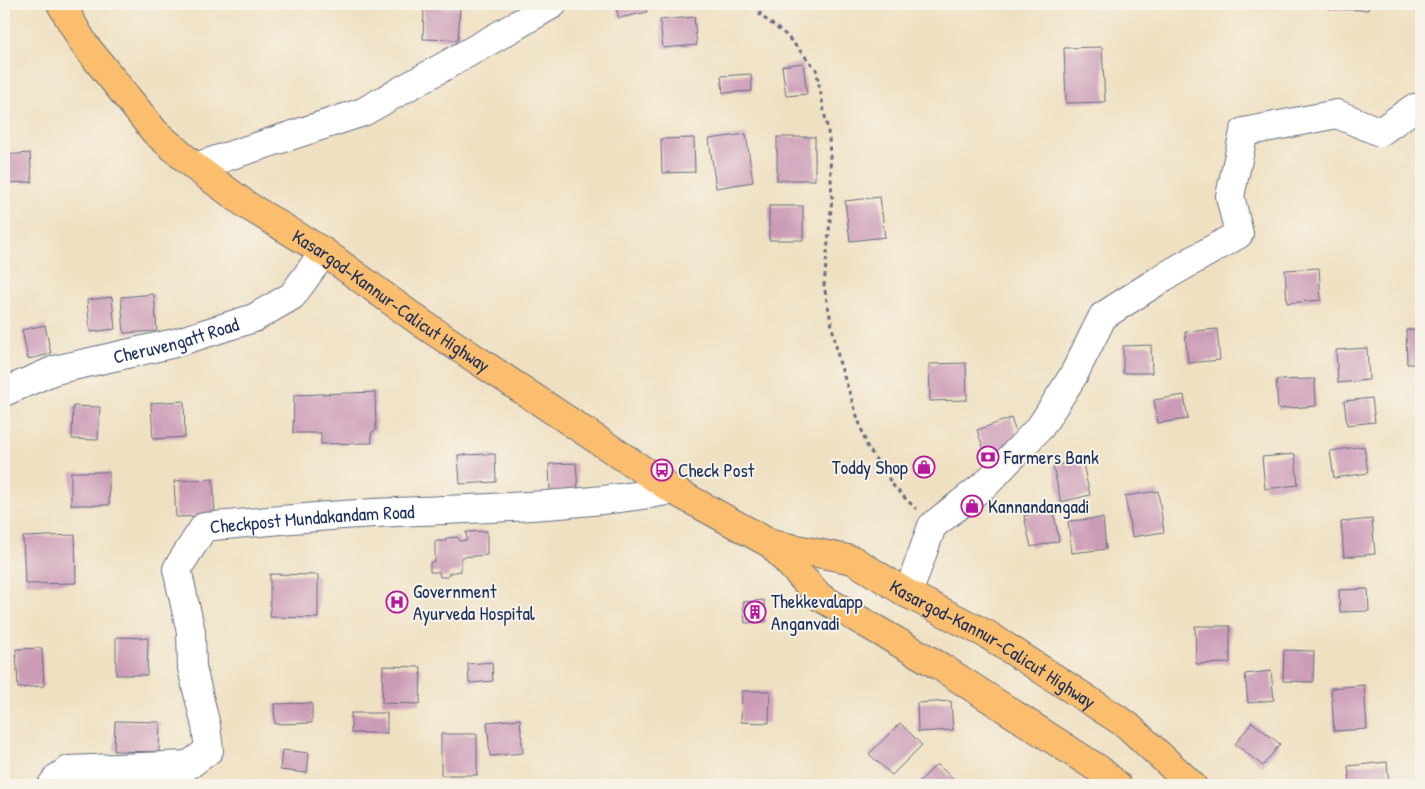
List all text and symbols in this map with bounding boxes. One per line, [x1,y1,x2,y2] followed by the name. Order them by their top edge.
[288,223,495,378] street label: Kasargod-Kannur-Calicut Highway
[111,310,242,370] street label: Cheruvengatt Road
[1003,444,1099,470] place label: Farmers Bank
[976,445,1000,469] bank icon: Farmers Bank
[832,454,908,480] place label: Toddy Shop
[912,455,936,479] shop icon: Toddy Shop
[678,457,755,483] place label: Check Post
[650,458,674,482] bus stop icon: Check Post
[988,493,1090,519] place label: Kannandangadi
[960,494,984,518] shop icon: Kannandangadi
[209,498,416,539] street label: Checkpost Mundakandam Road
[885,573,1101,714] street label: Kasargod-Kannur-Calicut Highway
[413,578,536,626] place label: Government Ayurveda Hospital
[771,588,863,636] place label: Thekkevalapp Anganvadi
[385,590,409,614] hospital icon: Government Ayurveda Hospital
[743,600,767,624] building icon: Thekkevalapp Anganvadi

